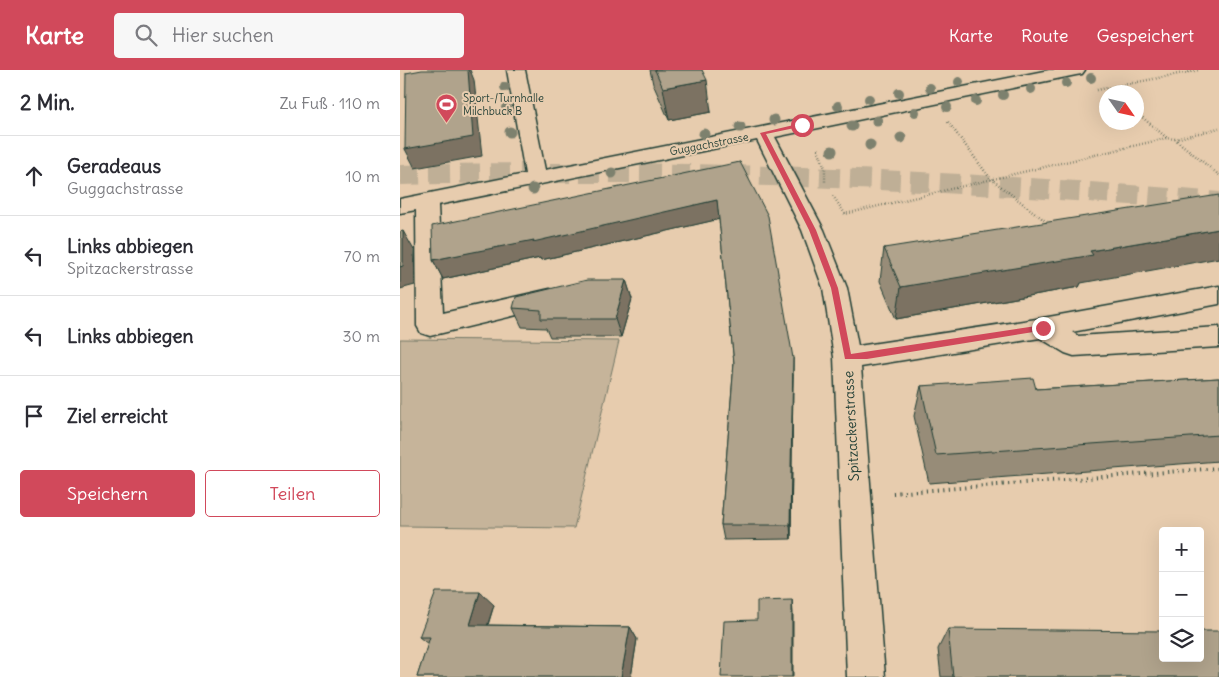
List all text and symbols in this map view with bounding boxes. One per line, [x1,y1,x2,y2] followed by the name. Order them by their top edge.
[114,13,464,58] search box
[25,20,84,50] text: Karte
[132,21,160,49] icon: search
[172,23,274,47] text: Hier suchen
[949,24,993,47] text: Karte
[1021,24,1068,47] text: Route
[1096,24,1194,47] text: Gespeichert
[1099,85,1144,130] north arrow
[20,89,75,116] text: 2 Min.
[463,91,544,118] place label: Sport-/Turnhalle Milchbuck B
[435,92,459,123] sports icon: Sport-/Turnhalle Milchbuck B
[279,93,380,113] text: Zu Fuß · 110 m
[791,114,814,137] route start
[668,129,750,159] street label: Guggachstrasse
[67,154,161,178] text: Geradeaus
[20,162,48,190] icon: ahead
[345,166,380,186] text: 10 m
[67,178,183,198] text: Guggachstrasse
[67,234,194,258] text: Links abbiegen
[20,242,48,270] icon: left
[344,246,380,266] text: 70 m
[67,258,193,278] text: Spitzackerstrasse
[1032,317,1055,340] route end
[20,322,48,350] icon: left
[67,324,194,348] text: Links abbiegen
[343,326,380,346] text: 30 m
[839,370,863,482] street label: Spitzackerstrasse
[20,402,48,430] icon: arrive
[67,404,168,428] text: Ziel erreicht
[20,470,195,517] button: Speichern
[205,470,380,517] button: Teilen
[1159,527,1204,662] map controls
[1159,527,1204,572] button: +
[1159,572,1204,617] button: −
[1159,617,1204,662] button: layers

